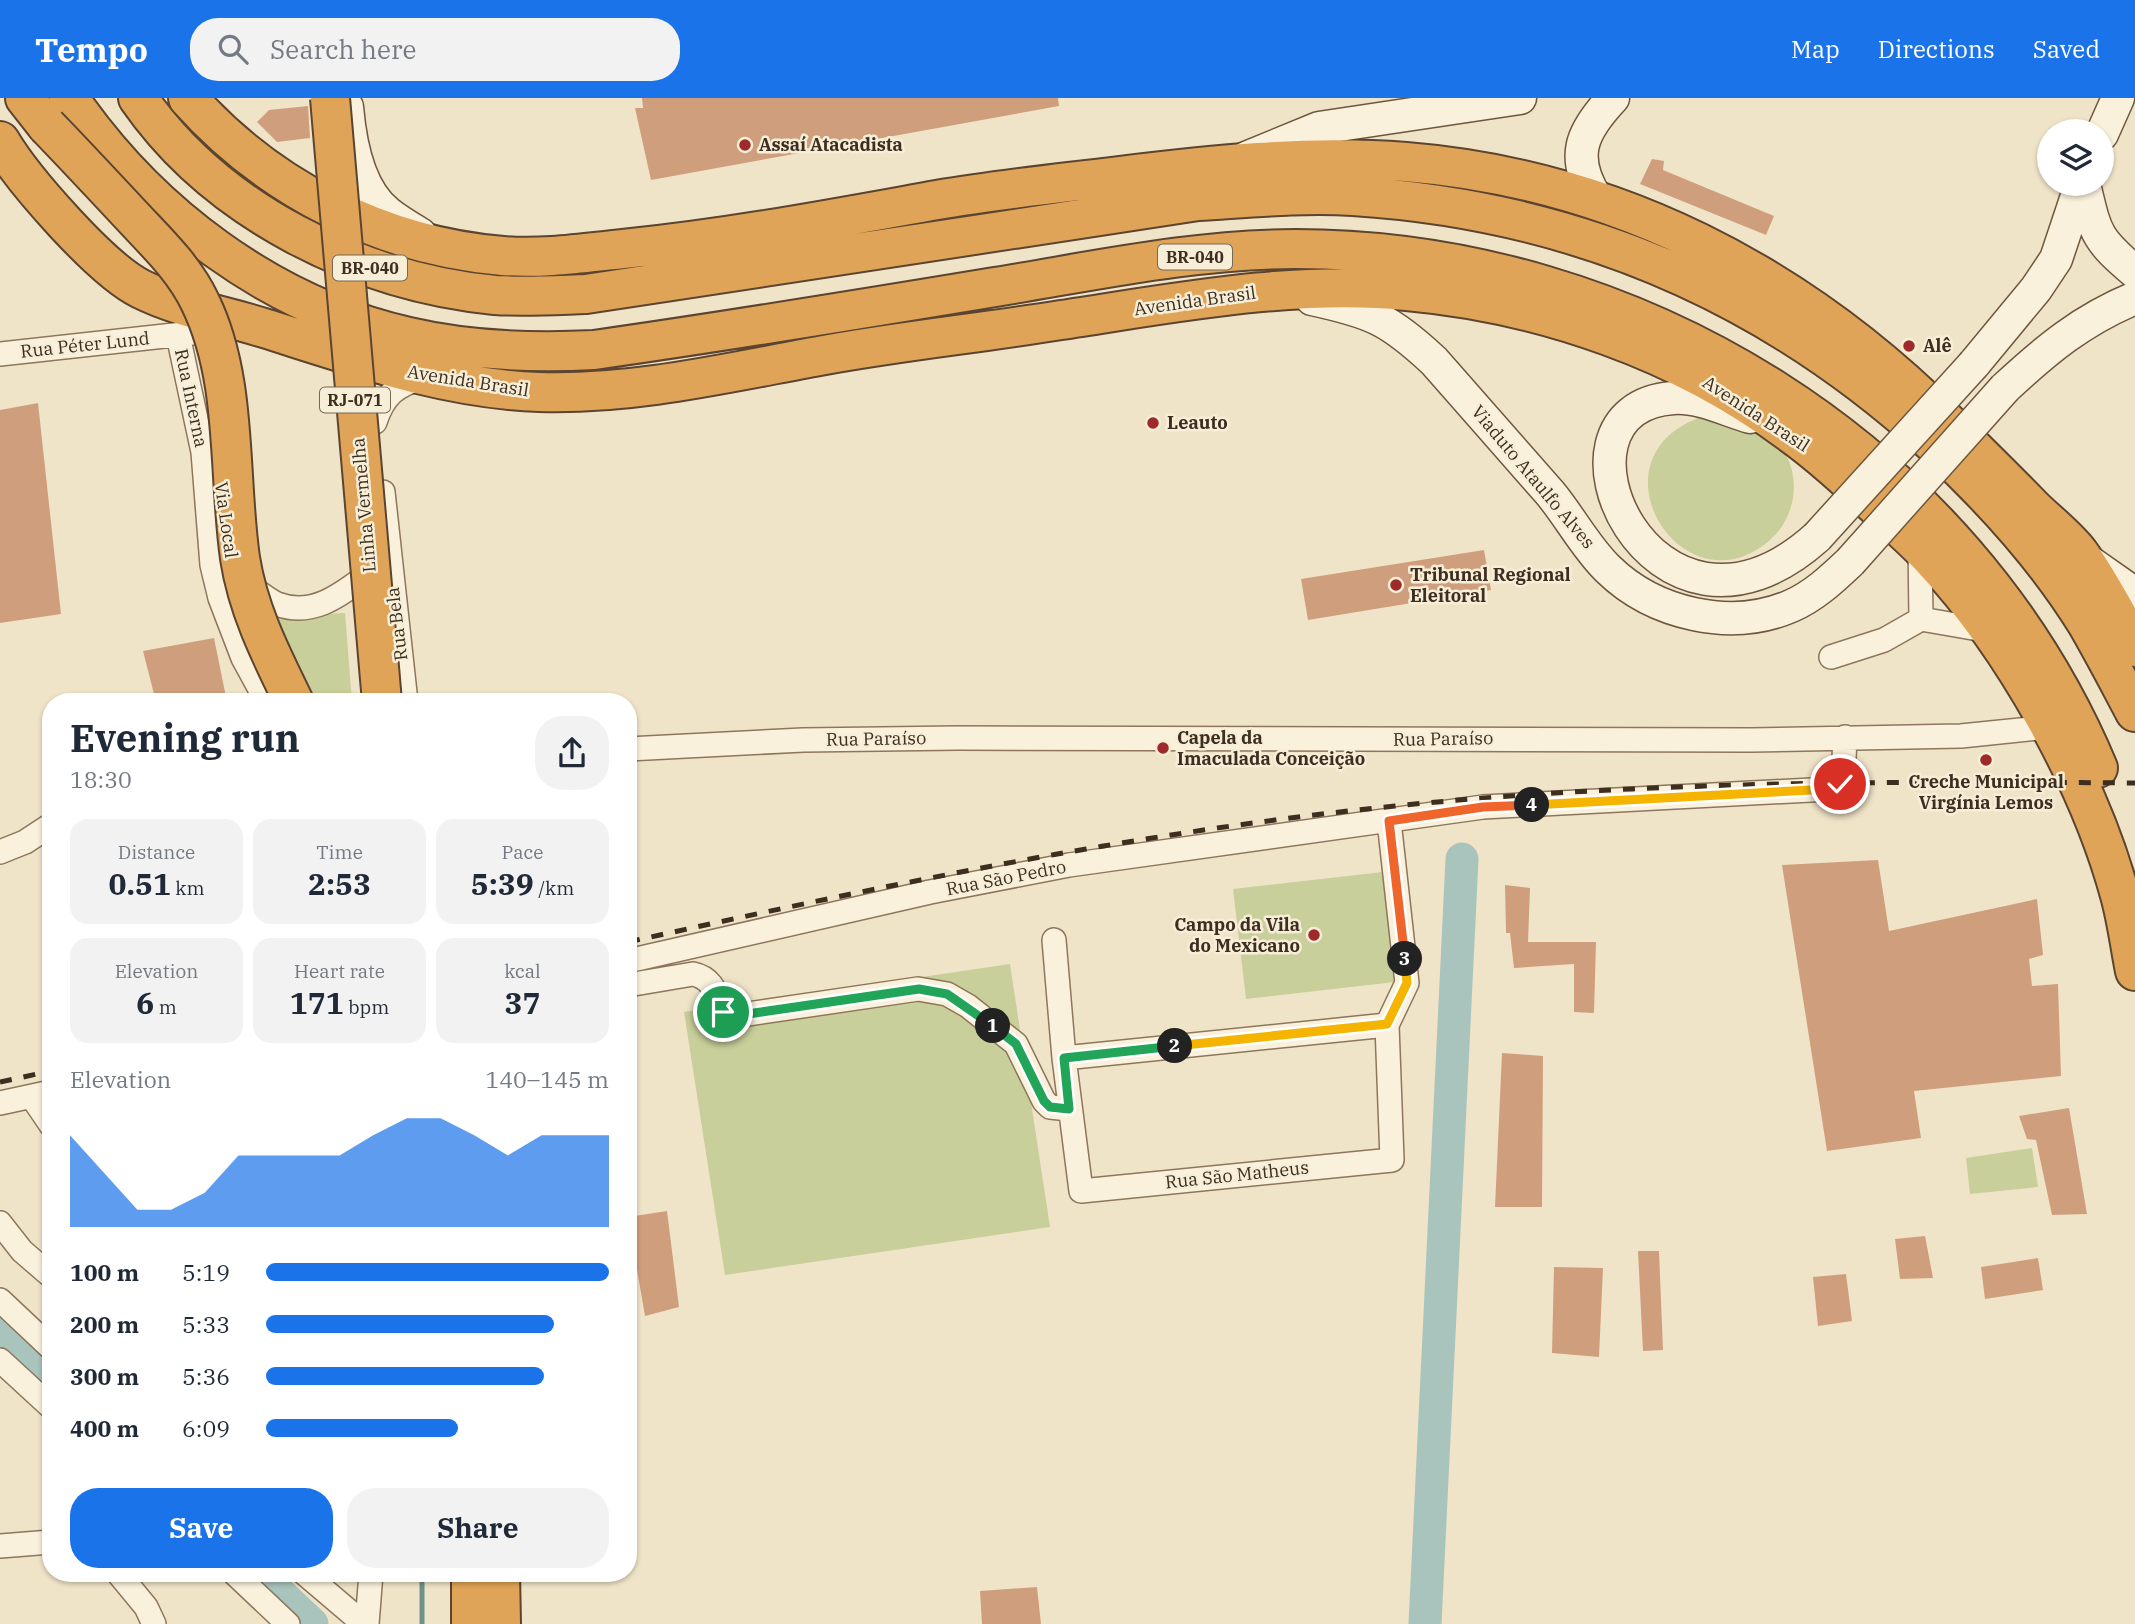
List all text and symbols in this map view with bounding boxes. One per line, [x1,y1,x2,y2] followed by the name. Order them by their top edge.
[190,18,680,81] search box
[35,28,148,71] text: Tempo
[214,30,252,68] icon: search
[270,32,416,66] text: Search here
[1791,33,1840,65] text: Map
[1878,33,1995,65] text: Directions
[2033,33,2100,65] text: Saved
[2037,119,2114,196] map controls
[2037,119,2114,196] button: layers
[759,133,903,156] place label: Assaí Atacadista
[737,137,753,153] marker: Assaí Atacadista
[1158,244,1232,270] road number: BR-040
[333,256,407,280] road number: BR-040
[1133,281,1257,320] street label: Avenida Brasil
[19,326,151,363] street label: Rua Péter Lund
[1923,334,1952,357] place label: Alê
[1901,338,1917,354] marker: Alê
[170,347,213,449] street label: Rua Interna
[406,360,531,401] street label: Avenida Brasil
[1699,370,1814,457] street label: Avenida Brasil
[320,388,390,412] road number: RJ-071
[1467,400,1600,553] street label: Viaduto Ataulfo Alves
[1167,411,1228,434] place label: Leauto
[1145,415,1161,431] marker: Leauto
[346,437,381,573] street label: Linha Vermelha
[210,480,243,560] street label: Via Local
[1410,563,1571,607] place label: Tribunal Regional Eleitoral
[1388,577,1404,593] marker: Tribunal Regional Eleitoral
[381,586,412,662] street label: Rua Bela
[70,713,300,762] text: Evening run
[535,716,609,790] button: share
[826,726,926,751] street label: Rua Paraíso
[1177,726,1365,770] place label: Capela da Imaculada Conceição
[1393,726,1493,751] street label: Rua Paraíso
[1155,740,1171,756] marker: Capela da Imaculada Conceição
[1978,752,1994,768] marker: Creche Municipal Virgínia Lemos
[1810,754,1870,814] pin
[70,764,132,794] text: 18:30
[1821,765,1859,803] icon: check
[1908,770,2064,814] place label: Creche Municipal Virgínia Lemos
[1514,788,1550,822] pin: 4
[1526,792,1537,816] text: 4
[118,840,195,864] text: Distance
[316,840,363,864] text: Time
[502,840,543,864] text: Pace
[944,855,1068,900] street label: Rua São Pedro
[108,864,171,903] text: 0.51
[308,864,371,903] text: 2:53
[471,864,534,903] text: 5:39
[171,876,205,900] text: km
[534,876,574,900] text: /km
[1174,913,1300,957] place label: Campo da Vila do Mexicano
[1306,927,1322,943] marker: Campo da Vila do Mexicano
[1388,942,1422,976] pin: 3
[1399,946,1410,970] text: 3
[115,959,198,983] text: Elevation
[294,959,385,983] text: Heart rate
[504,959,541,983] text: kcal
[693,982,753,1042] pin
[136,983,154,1022] text: 6
[290,983,344,1022] text: 171
[505,983,541,1022] text: 37
[704,993,742,1031] icon: arrive
[154,995,177,1019] text: m
[344,995,389,1019] text: bpm
[976,1009,1010,1044] pin: 1
[987,1013,998,1037] text: 1
[1158,1028,1192,1063] pin: 2
[1169,1033,1180,1057] text: 2
[70,1064,171,1094] text: Elevation
[485,1064,609,1094] text: 140–145 m
[1164,1156,1310,1193] street label: Rua São Matheus
[70,1257,139,1287] text: 100 m
[182,1257,230,1287] text: 5:19
[70,1309,139,1339] text: 200 m
[182,1309,230,1339] text: 5:33
[70,1361,139,1391] text: 300 m
[182,1361,230,1391] text: 5:36
[70,1413,139,1443] text: 400 m
[182,1413,230,1443] text: 6:09
[70,1488,333,1568] button: Save
[347,1488,609,1568] button: Share

